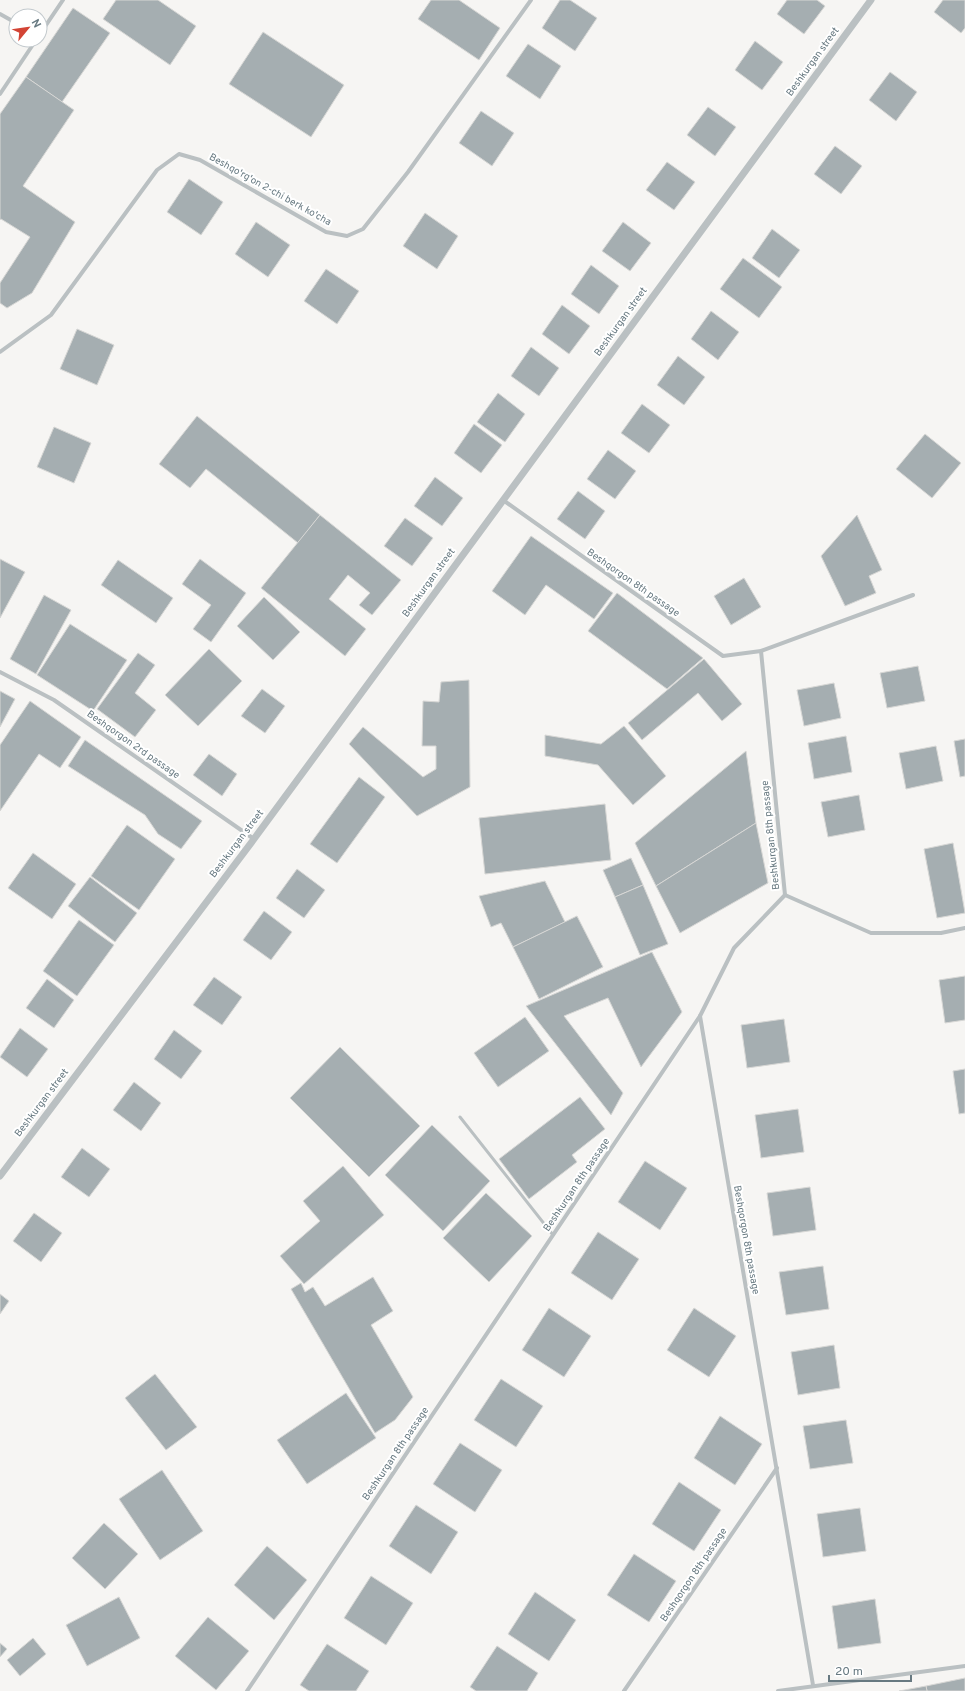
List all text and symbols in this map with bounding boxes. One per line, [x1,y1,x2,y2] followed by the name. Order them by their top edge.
[8,8,48,48] north arrow
[28,17,44,30] text: N
[784,25,842,99] street label: Beshkurgan street
[207,151,333,229] street label: Beshqo'rg'on 2-chi berk ko'cha
[592,285,650,359] street label: Beshkurgan street
[400,546,458,620] street label: Beshkurgan street
[584,546,682,620] street label: Beshqorgon 8th passage
[84,708,182,782] street label: Beshqorgon 2rd passage
[759,780,783,890] street label: Beshkurgan 8th passage
[207,807,267,881] street label: Beshkurgan street
[12,1066,72,1140] street label: Beshkurgan street
[541,1136,613,1234] street label: Beshkurgan 8th passage
[730,1184,762,1296] street label: Beshqorgon 8th passage
[360,1405,432,1503] street label: Beshkurgan 8th passage
[658,1526,730,1624] street label: Beshqorgon 8th passage
[829,1657,911,1683] scale bar
[835,1664,863,1680] text: 20 m

